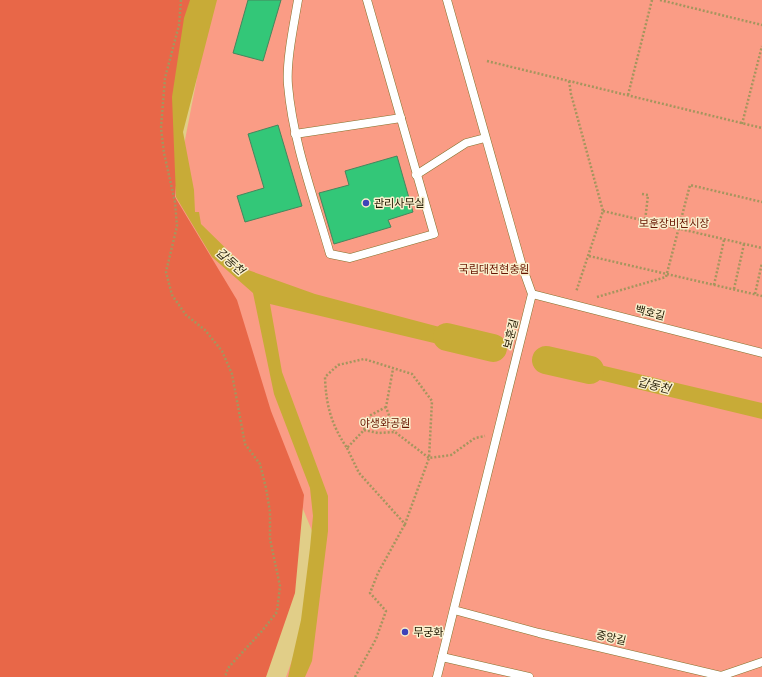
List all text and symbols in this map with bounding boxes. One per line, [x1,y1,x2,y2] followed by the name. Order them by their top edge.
[374,196,425,211] place label: 관리사무실
[361,198,371,208] marker: 관리사무실
[639,216,709,231] park label: 보훈장비전시장
[212,245,249,281] water label: 갑동천
[459,262,529,277] park label: 국립대전현충원
[633,302,667,324] street label: 백호길
[500,317,522,351] street label: 보훈길
[636,374,674,399] water label: 갑동천
[360,416,410,431] park label: 야생화공원
[413,625,443,640] place label: 무궁화
[400,627,410,637] marker: 무궁화
[595,627,627,649] street label: 중앙길

